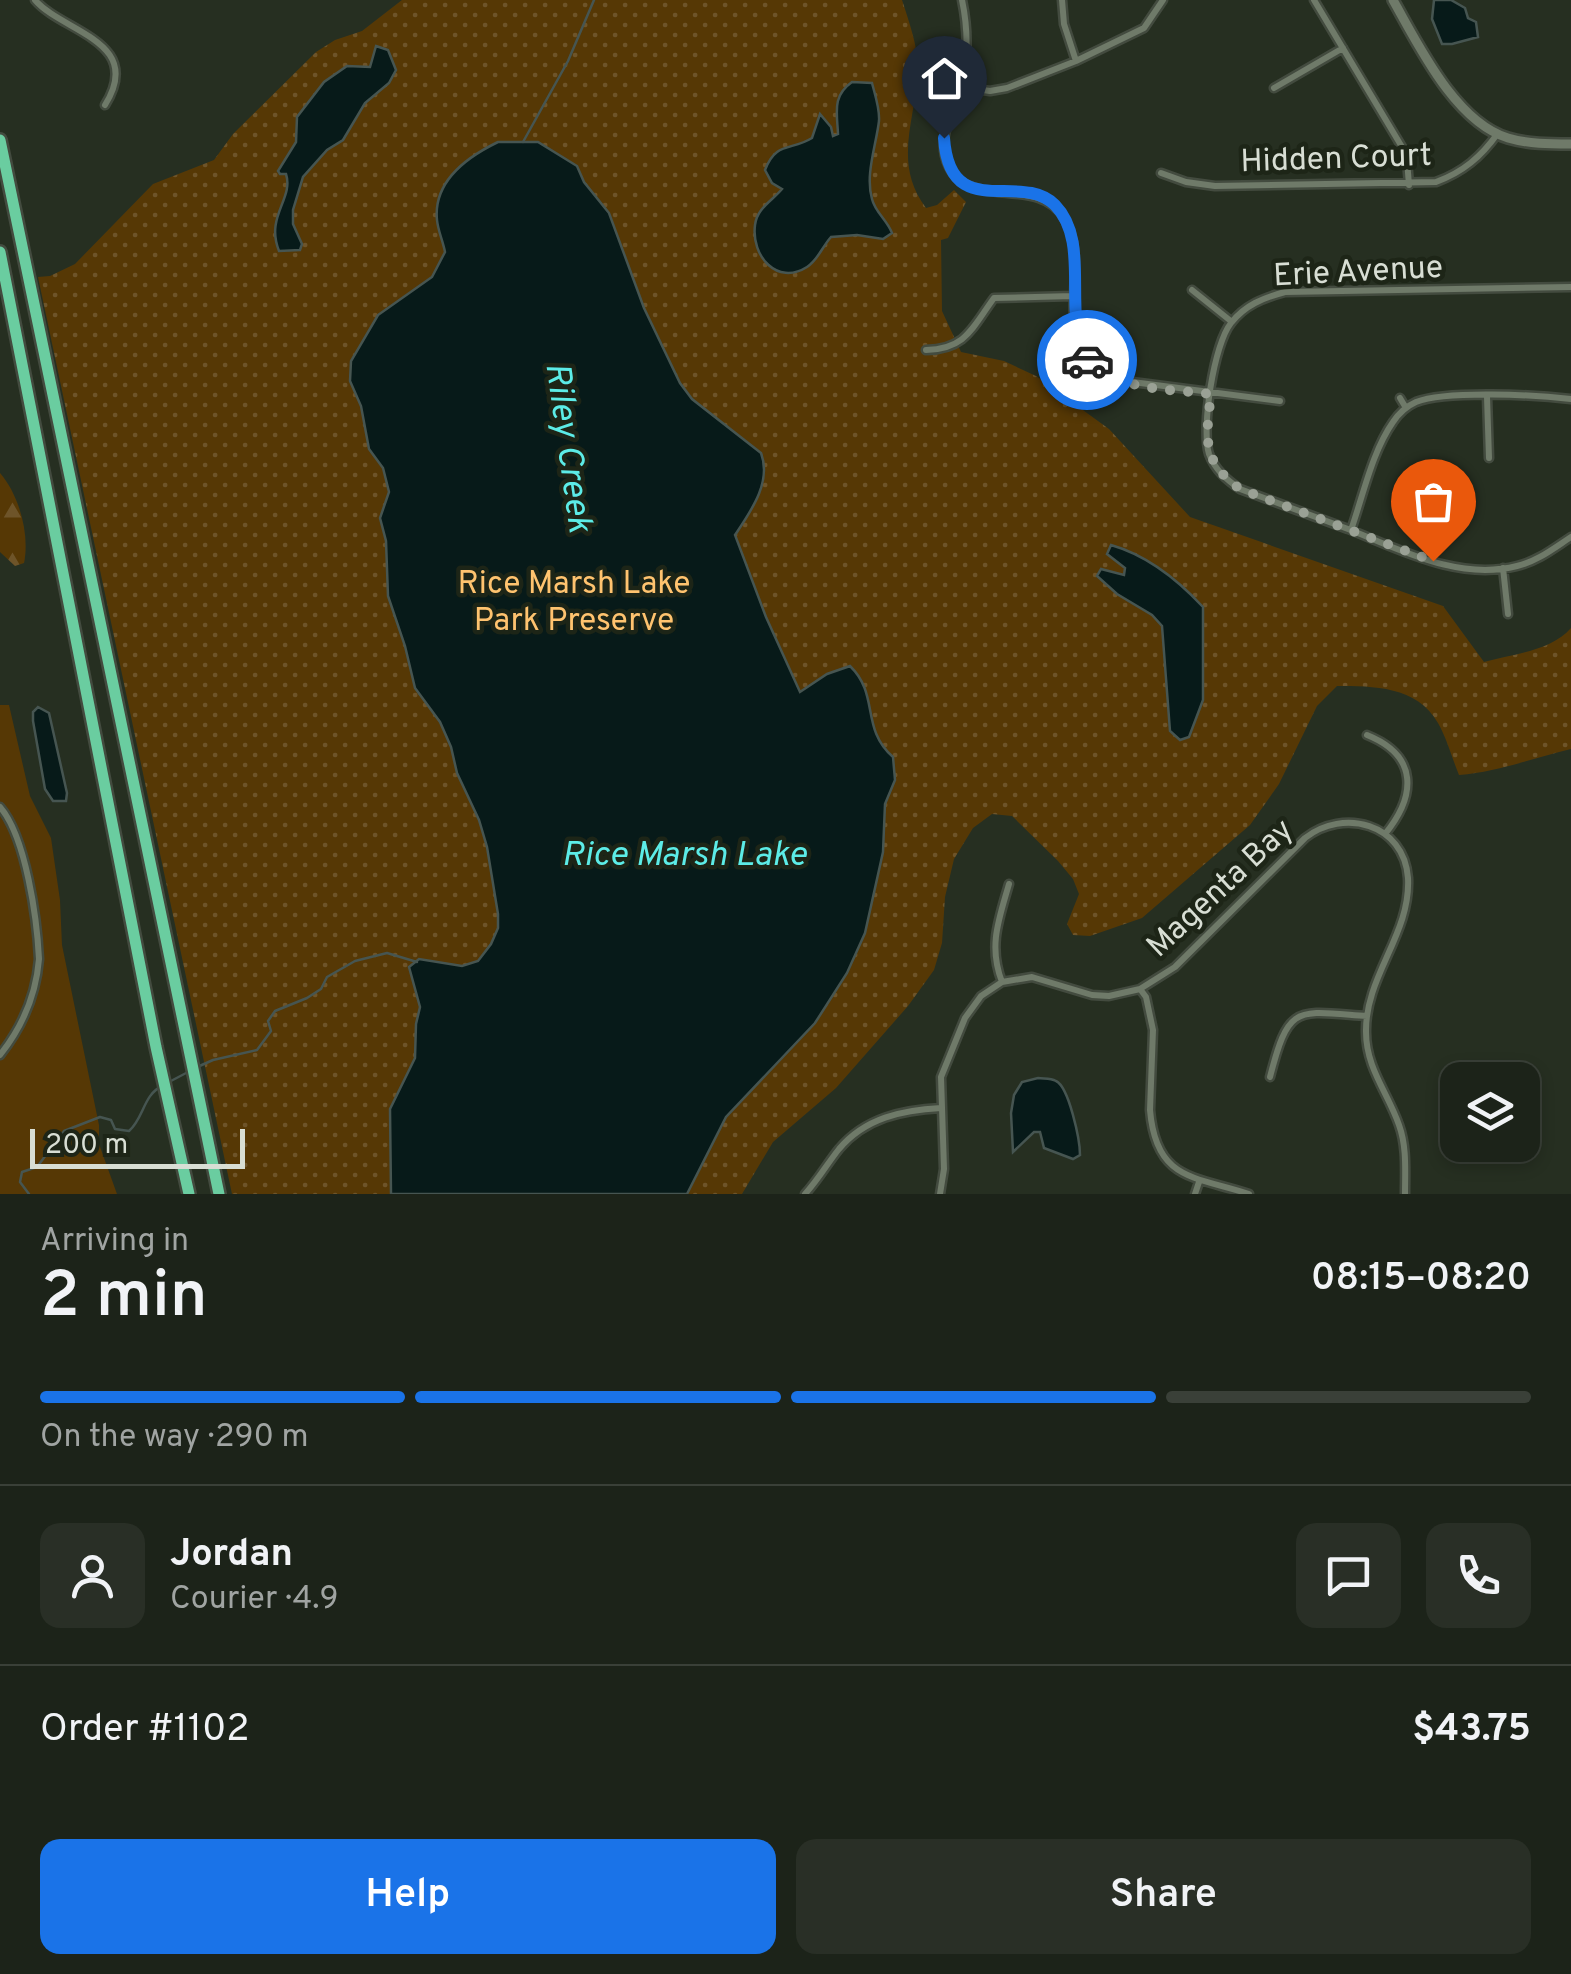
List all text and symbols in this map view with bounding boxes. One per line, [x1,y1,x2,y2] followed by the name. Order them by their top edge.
[902,36,987,139] pin
[917,51,972,106] icon: home
[1240,137,1433,183] street label: Hidden Court
[1272,249,1444,297] street label: Erie Avenue
[1037,310,1137,410] courier
[1060,333,1115,388] icon: car
[533,360,601,537] water label: Riley Creek
[1391,459,1476,562] pin
[1406,474,1461,529] icon: bag
[457,565,691,642] park label: Rice Marsh Lake Park Preserve
[1139,811,1303,967] street label: Magenta Bay
[562,834,807,878] water label: Rice Marsh Lake
[1440,1062,1540,1162] map controls
[1440,1062,1540,1162] button: layers
[30,1124,245,1168] scale bar
[45,1128,128,1164] text: 200 m
[40,1222,189,1262] text: Arriving in
[1311,1255,1531,1304] text: 08:15–08:20
[40,1258,208,1340] text: 2 min
[40,1418,309,1458] text: On the way · 290 m
[40,1523,145,1628] button: person
[1296,1523,1401,1628] button: chat
[1426,1523,1531,1628] button: phone
[170,1531,293,1580] text: Jordan
[170,1580,339,1620] text: Courier · 4.9
[40,1706,250,1755] text: Order #1102
[1412,1706,1531,1755] text: $43.75
[40,1839,776,1954] button: Help
[796,1839,1531,1954] button: Share

